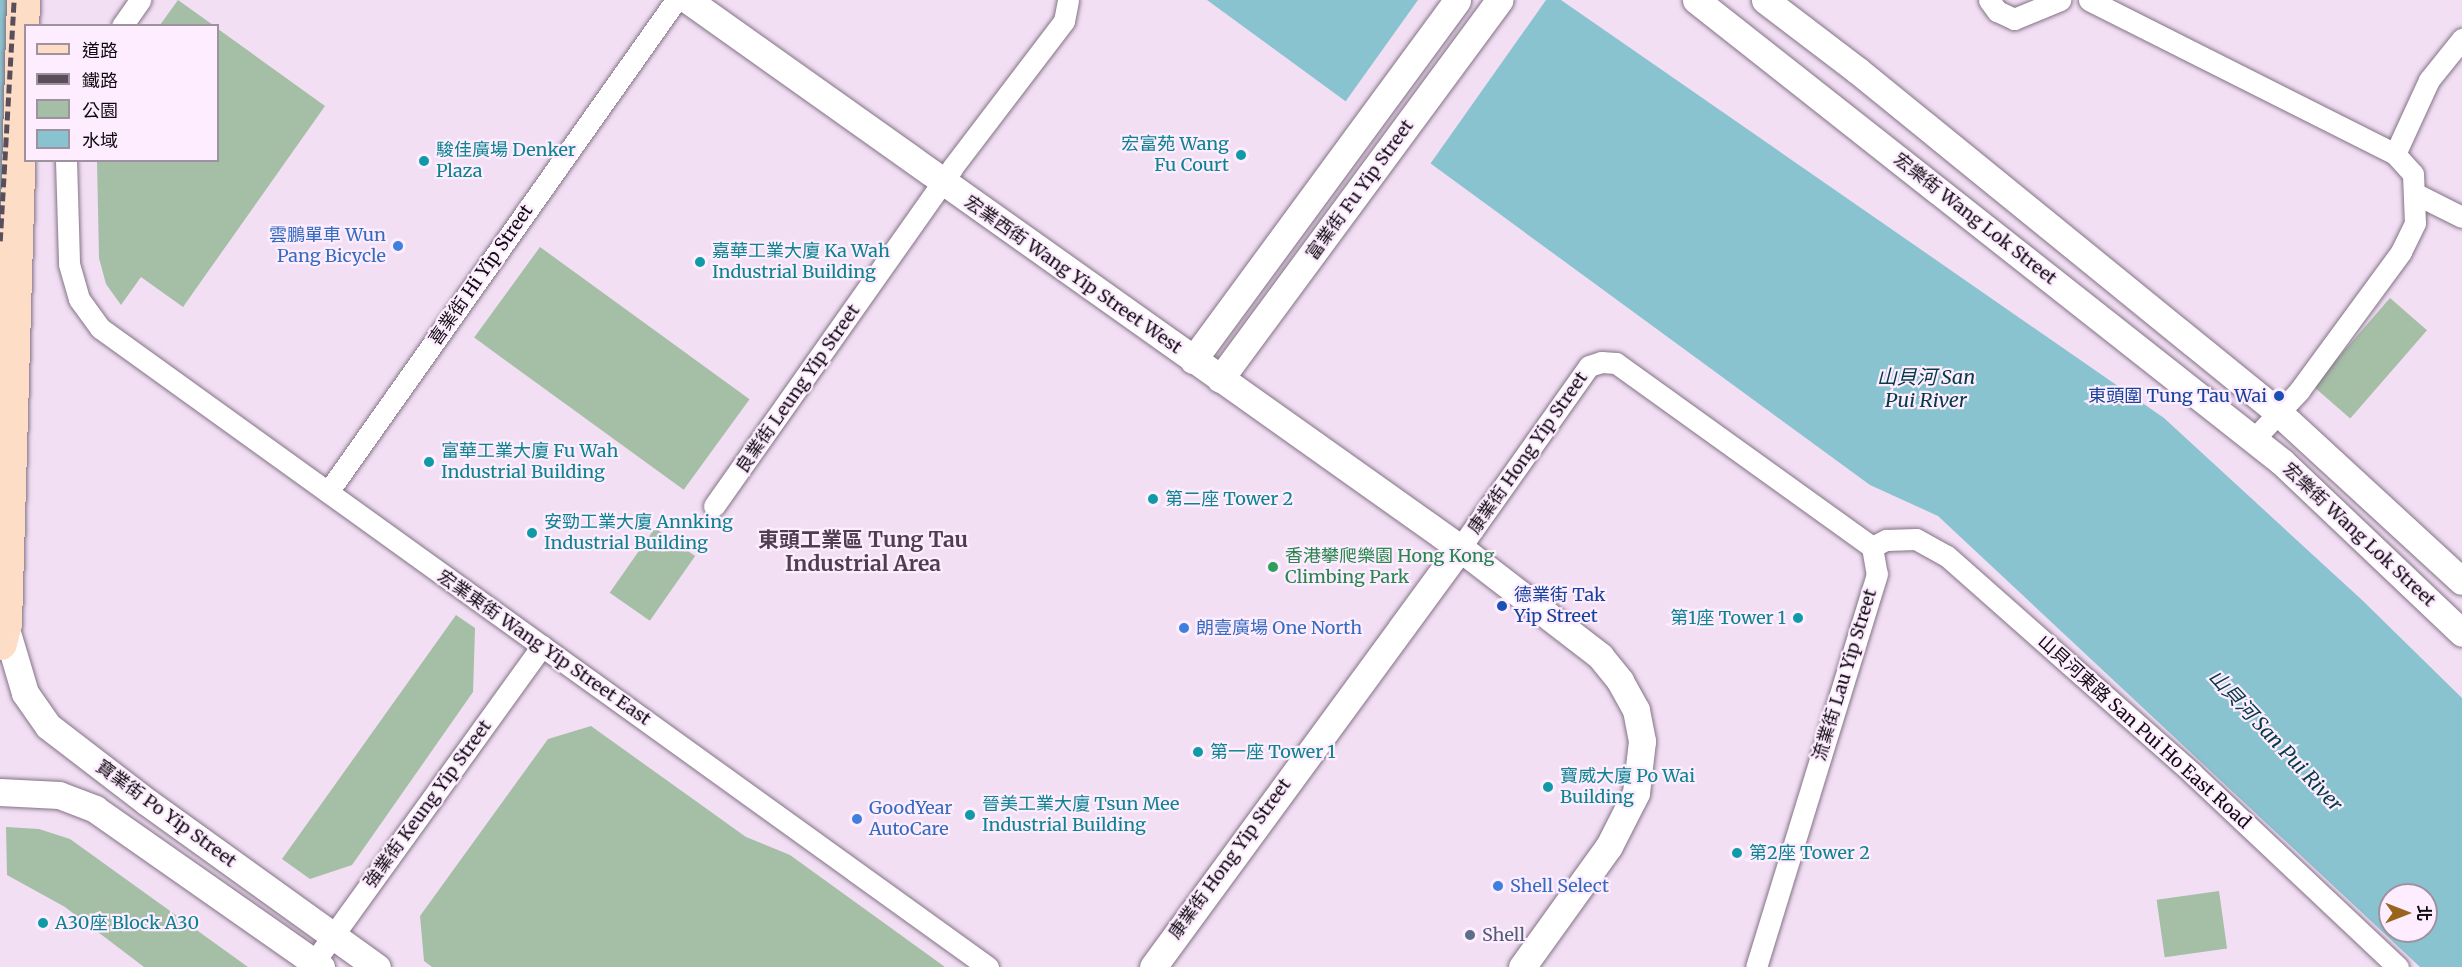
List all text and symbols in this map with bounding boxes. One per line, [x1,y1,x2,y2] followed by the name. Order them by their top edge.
[24,24,219,162] legend
[82,39,118,62] text: 道路
[82,69,118,92] text: 鐵路
[82,99,118,122] text: 公園
[1302,116,1418,264] street label: 富業街 Fu Yip Street
[82,129,118,152] text: 水域
[1121,134,1229,176] place label: 宏富苑 Wang Fu Court
[436,140,576,182] place label: 駿佳廣場 Denker Plaza
[1234,148,1248,162] marker: 宏富苑 Wang Fu Court
[1889,149,2061,289] street label: 宏樂街 Wang Lok Street
[417,154,431,168] marker: 駿佳廣場 Denker Plaza
[960,191,1186,359] street label: 宏業西街 Wang Yip Street West
[424,201,538,349] street label: 喜業街 Hi Yip Street
[269,225,386,268] place label: 雲鵬單車 Wun Pang Bicycle
[391,239,405,253] marker: 雲鵬單車 Wun Pang Bicycle
[712,241,890,284] place label: 嘉華工業大廈 Ka Wah Industrial Building
[693,255,707,269] marker: 嘉華工業大廈 Ka Wah Industrial Building
[732,301,864,477] street label: 良業街 Leung Yip Street
[1877,364,1975,411] water label: 山貝河 San Pui River
[1464,368,1592,538] street label: 康業街 Hong Yip Street
[2088,385,2267,407] place label: 東頭圍 Tung Tau Wai
[2272,389,2286,403] marker: 東頭圍 Tung Tau Wai
[441,441,618,484] place label: 富華工業大廈 Fu Wah Industrial Building
[422,455,436,469] marker: 富華工業大廈 Fu Wah Industrial Building
[2278,459,2440,611] street label: 宏樂街 Wang Lok Street
[1165,488,1293,510] place label: 第二座 Tower 2
[1146,492,1160,506] marker: 第二座 Tower 2
[544,512,733,554] place label: 安勁工業大廈 Annking Industrial Building
[525,526,539,540] marker: 安勁工業大廈 Annking Industrial Building
[758,527,968,577] district label: 東頭工業區 Tung Tau Industrial Area
[1285,546,1494,588] place label: 香港攀爬樂園 Hong Kong Climbing Park
[1266,560,1280,574] marker: 香港攀爬樂園 Hong Kong Climbing Park
[433,566,655,730] street label: 宏業東街 Wang Yip Street East
[1514,585,1605,628] place label: 德業街 Tak Yip Street
[1809,586,1881,764] street label: 流業街 Lau Yip Street
[1495,599,1509,613] marker: 德業街 Tak Yip Street
[1670,607,1786,629] place label: 第1座 Tower 1
[1791,611,1805,625] marker: 第1座 Tower 1
[1196,617,1362,639] place label: 朗壹廣場 One North
[1177,621,1191,635] marker: 朗壹廣場 One North
[2033,631,2255,833] street label: 山貝河東路 San Pui Ho East Road
[2204,664,2348,816] water label: 山貝河 San Pui River
[360,716,496,892] street label: 強業街 Keung Yip Street
[1210,741,1336,763] place label: 第一座 Tower 1
[1191,745,1205,759] marker: 第一座 Tower 1
[92,756,240,872] street label: 寶業街 Po Yip Street
[1560,766,1695,808] place label: 寶威大廈 Po Wai Building
[1164,774,1296,944] street label: 康業街 Hong Yip Street
[1541,780,1555,794] marker: 寶威大廈 Po Wai Building
[982,794,1179,836] place label: 晉美工業大廈 Tsun Mee Industrial Building
[869,798,952,840] place label: GoodYear AutoCare
[963,808,977,822] marker: 晉美工業大廈 Tsun Mee Industrial Building
[850,812,864,826] marker: GoodYear AutoCare
[1749,842,1870,864] place label: 第2座 Tower 2
[1730,846,1744,860] marker: 第2座 Tower 2
[1510,875,1609,897] place label: Shell Select
[1491,879,1505,893] marker: Shell Select
[2378,883,2438,943] north arrow
[2414,905,2434,921] text: 北
[55,912,199,934] place label: A30座 Block A30
[36,916,50,930] marker: A30座 Block A30
[1482,924,1525,946] place label: Shell
[1463,928,1477,942] marker: Shell

